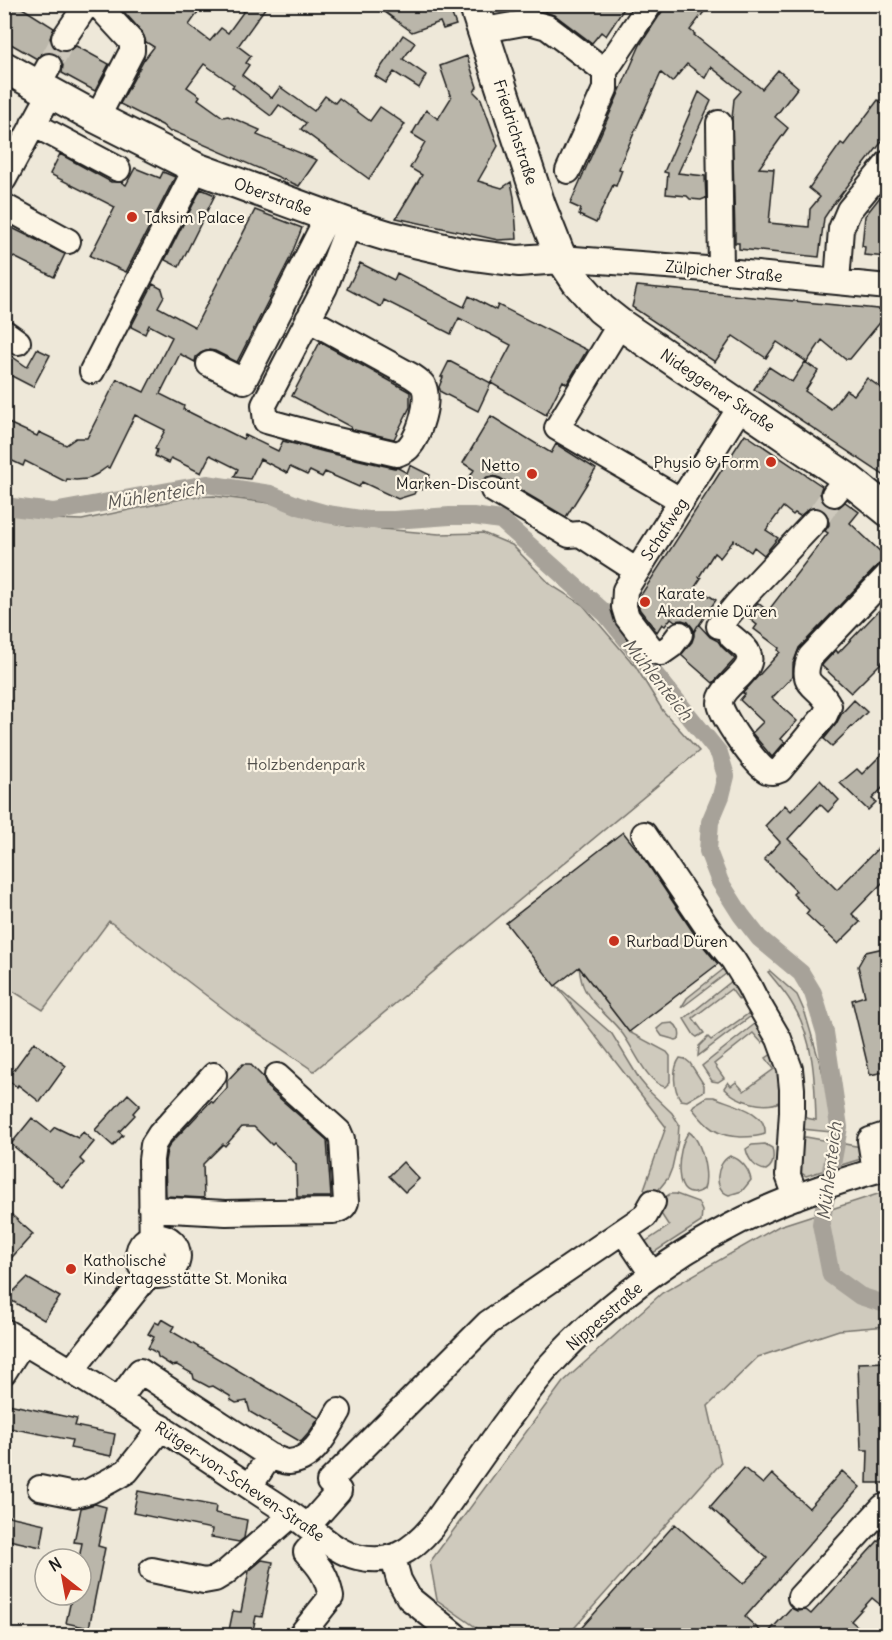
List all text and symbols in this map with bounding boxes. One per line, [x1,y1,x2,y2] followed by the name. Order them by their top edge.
[490,77,542,187] street label: Friedrichstraße
[231,173,315,219] street label: Oberstraße
[144,207,245,227] place label: Taksim Palace
[125,210,139,224] marker: Taksim Palace
[665,256,783,286] street label: Zülpicher Straße
[657,344,779,436] street label: Nideggener Straße
[654,452,759,472] place label: Physio & Form
[396,455,521,493] place label: Netto Marken-Discount
[764,455,778,469] marker: Physio & Form
[525,467,539,481] marker: Netto Marken-Discount
[105,476,206,514] water label: Mühlenteich
[636,494,692,564] street label: Schafweg
[657,583,777,621] place label: Karate Akademie Düren
[638,595,652,609] marker: Karate Akademie Düren
[618,633,698,725] water label: Mühlenteich
[247,754,365,774] park label: Holzbendenpark
[626,931,728,951] place label: Rurbad Düren
[607,934,621,948] marker: Rurbad Düren
[812,1120,846,1221] water label: Mühlenteich
[83,1250,287,1288] place label: Katholische Kindertagesstätte St. Monika
[64,1262,78,1276] marker: Katholische Kindertagesstätte St. Monika
[562,1278,646,1354] street label: Nippesstraße
[151,1417,329,1545] street label: Rütger-von-Scheven-Straße
[33,1547,93,1607] north arrow
[45,1553,65,1576] text: N

